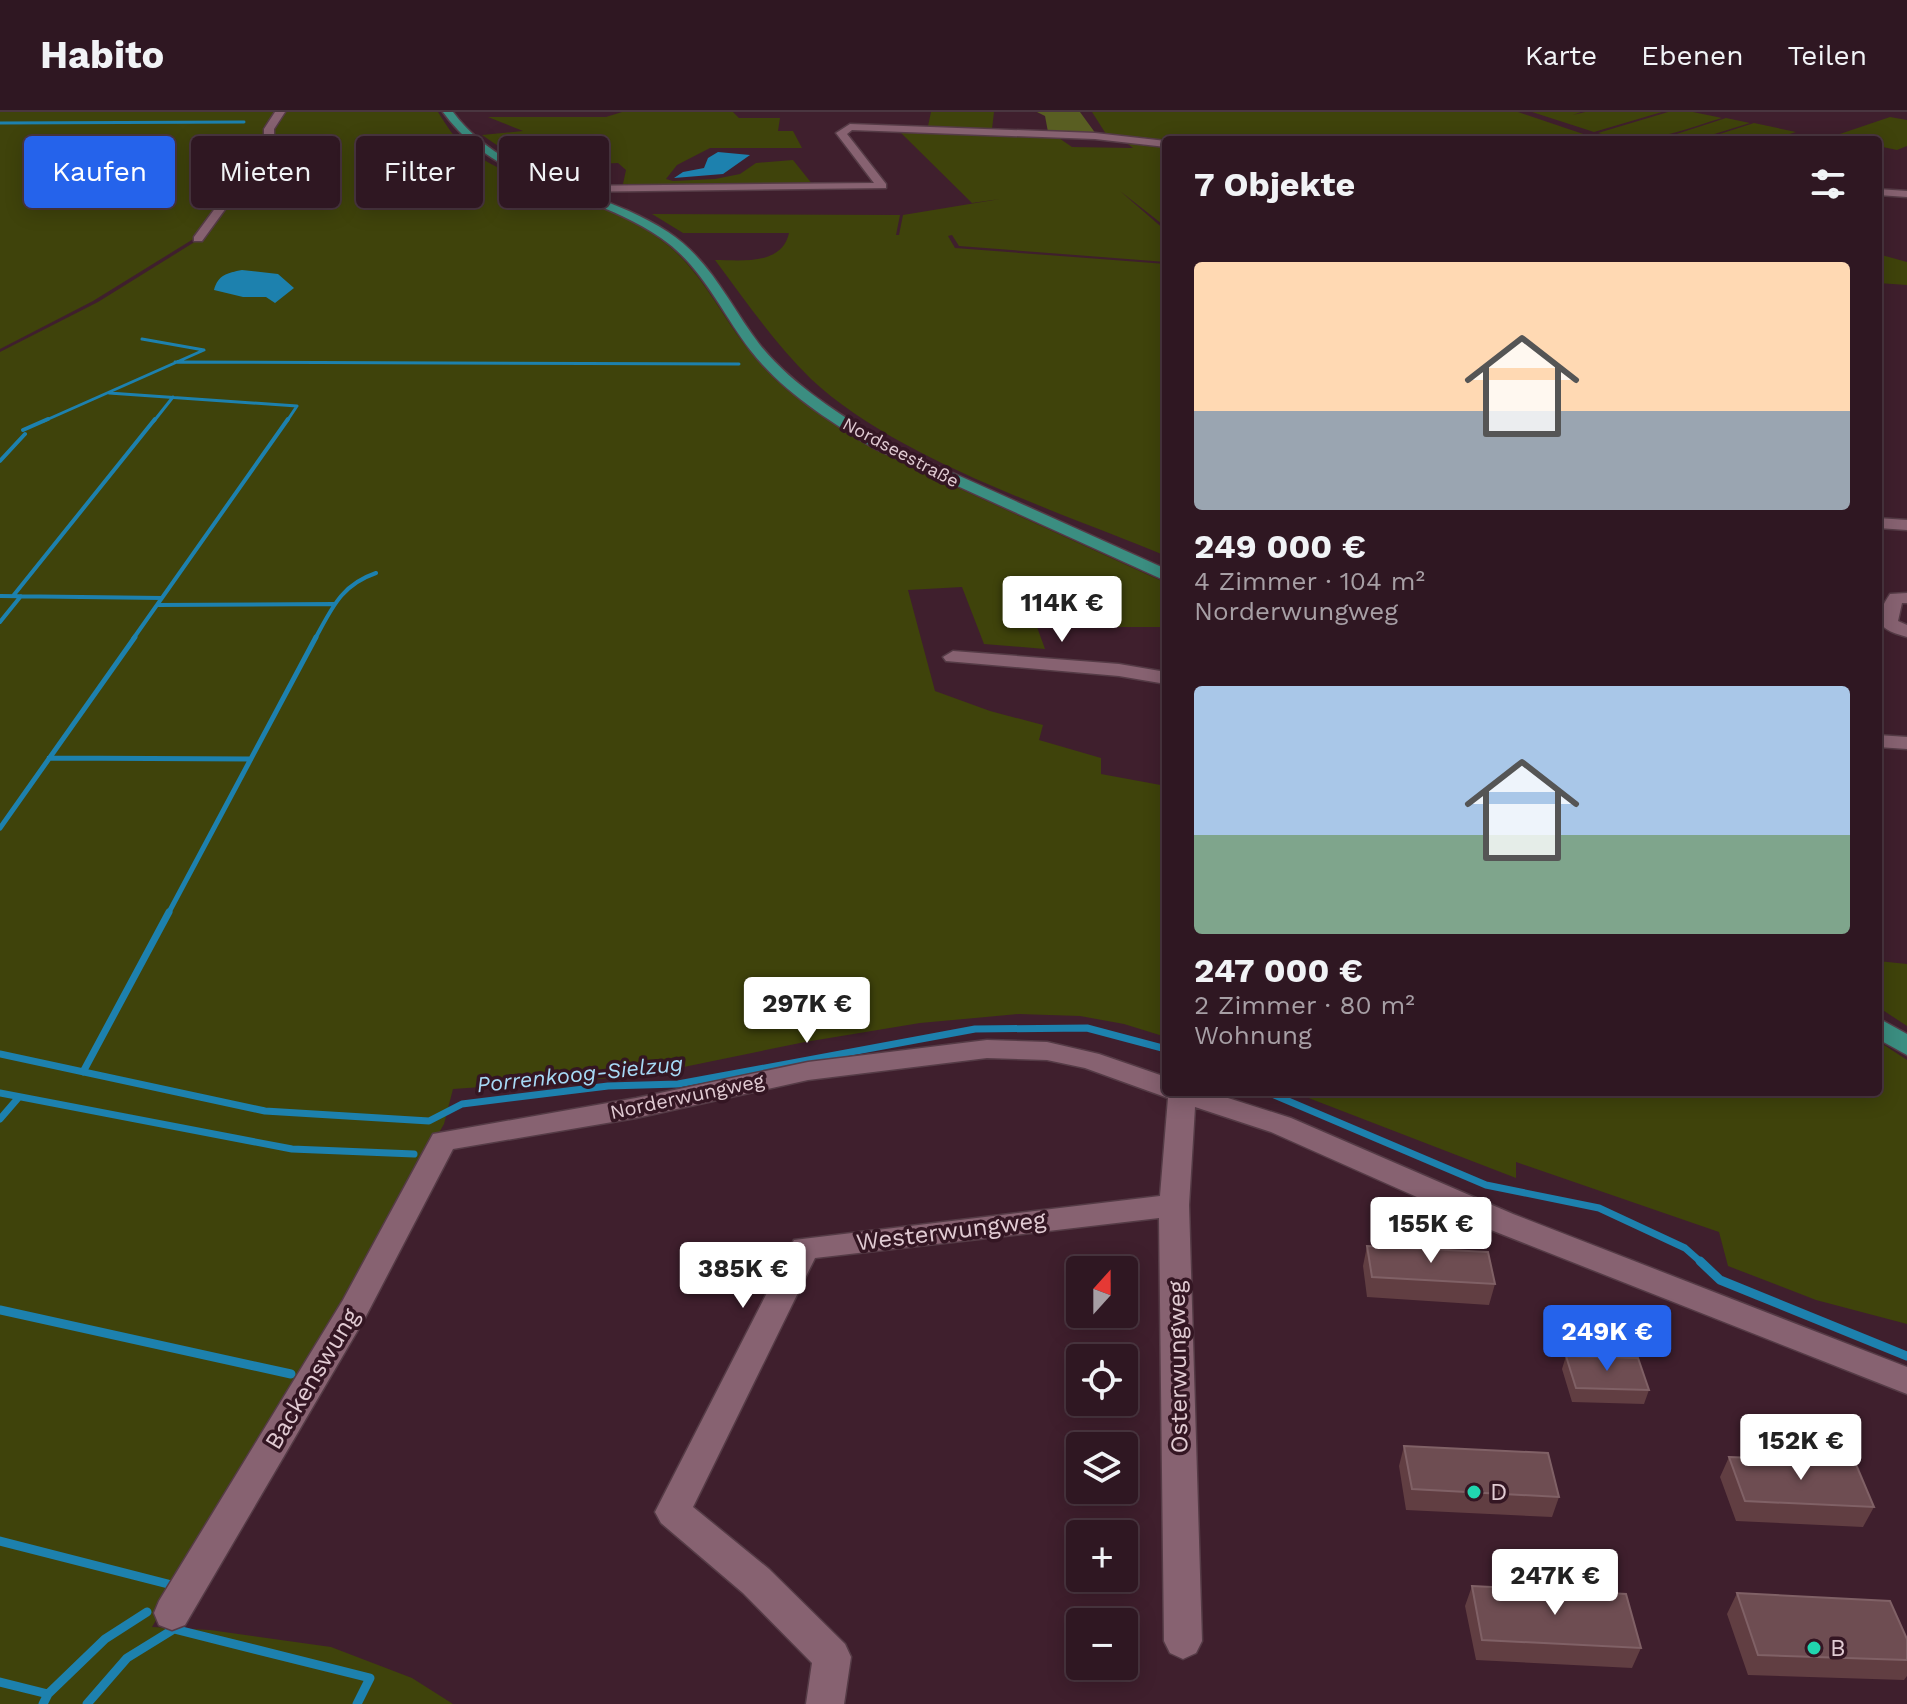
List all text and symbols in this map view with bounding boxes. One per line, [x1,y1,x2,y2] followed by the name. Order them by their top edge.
[40,33,164,77] text: Habito
[1525,39,1597,72] text: Karte
[1641,39,1744,72] text: Ebenen
[1788,39,1867,72] text: Teilen
[24,136,175,208] chip: Kaufen
[191,136,340,208] chip: Mieten
[356,136,483,208] chip: Filter
[499,136,609,208] chip: Neu
[1806,162,1850,206] icon: filters
[1194,164,1355,204] text: 7 Objekte
[1450,314,1594,458] icon: home
[839,413,963,491] street label: Nordseestraße
[1194,526,1366,566] text: 249 000 €
[1194,566,1425,596] text: 4 Zimmer · 104 m²
[997,576,1127,644] pin: 114K €
[1021,587,1103,617] text: 114K €
[1194,596,1398,626] text: Norderwungweg
[1450,738,1594,882] icon: home
[1194,950,1363,990] text: 247 000 €
[742,977,872,1045] pin: 297K €
[762,988,852,1018] text: 297K €
[1194,990,1415,1020] text: 2 Zimmer · 80 m²
[1194,1020,1312,1050] text: Wohnung
[476,1051,684,1097] water label: Porrenkoog-Sielzug
[608,1068,767,1124] street label: Norderwungweg
[1366,1197,1496,1265] pin: 155K €
[855,1205,1048,1257] street label: Westerwungweg
[1388,1208,1474,1238] text: 155K €
[678,1242,808,1310] pin: 385K €
[698,1253,788,1283] text: 385K €
[1066,1256,1138,1328] north arrow
[1066,1256,1138,1680] map controls
[1162,1280,1194,1454] street label: Osterwungweg
[259,1303,365,1454] street label: Backenswung
[1542,1305,1672,1373] pin: 249K €
[1561,1316,1653,1346] text: 249K €
[1066,1344,1138,1416] button: locate
[1736,1414,1866,1482] pin: 152K €
[1758,1425,1844,1455] text: 152K €
[1066,1432,1138,1504] button: layers
[1490,1478,1507,1506] place label: D
[1465,1483,1483,1501] marker: D
[1066,1520,1138,1592] button: +
[1490,1549,1620,1617] pin: 247K €
[1510,1560,1600,1590] text: 247K €
[1066,1608,1138,1680] button: −
[1830,1634,1846,1662] place label: B
[1805,1639,1823,1657] marker: B

